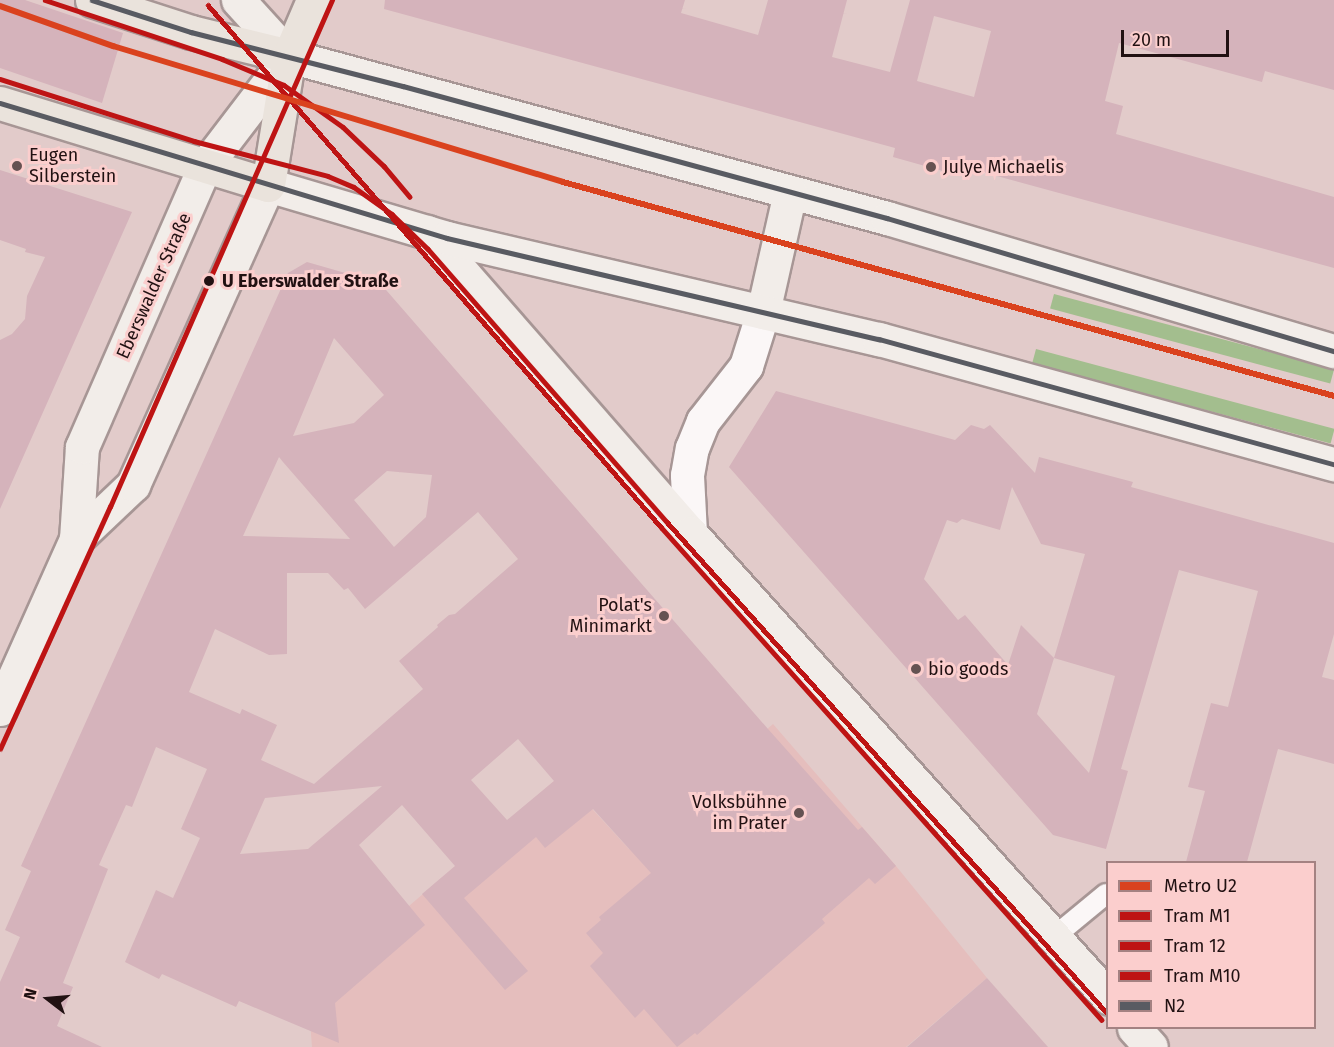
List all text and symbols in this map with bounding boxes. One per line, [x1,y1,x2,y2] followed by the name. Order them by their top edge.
[1124,18,1232,56] scale bar
[1132,29,1171,51] text: 20 m
[29,145,116,188] place label: Eugen Silberstein
[943,156,1064,178] place label: Julye Michaelis
[10,159,24,173] marker: Eugen Silberstein
[924,160,938,174] marker: Julye Michaelis
[112,210,196,362] street label: Eberswalder Straße
[222,270,399,292] place label: U Eberswalder Straße
[200,272,218,290] marker: U Eberswalder Straße
[569,595,652,638] place label: Polat's Minimarkt
[657,609,671,623] marker: Polat's Minimarkt
[928,658,1008,680] place label: bio goods
[909,662,923,676] marker: bio goods
[692,792,787,834] place label: Volksbühne im Prater
[792,806,806,820] marker: Volksbühne im Prater
[1106,861,1316,1029] legend
[1164,875,1237,897] text: Metro U2
[1164,905,1231,927] text: Tram M1
[1164,935,1226,957] text: Tram 12
[1164,965,1241,987] text: Tram M10
[18,969,78,1029] north arrow
[20,986,41,1002] text: N
[1164,995,1185,1017] text: N2

